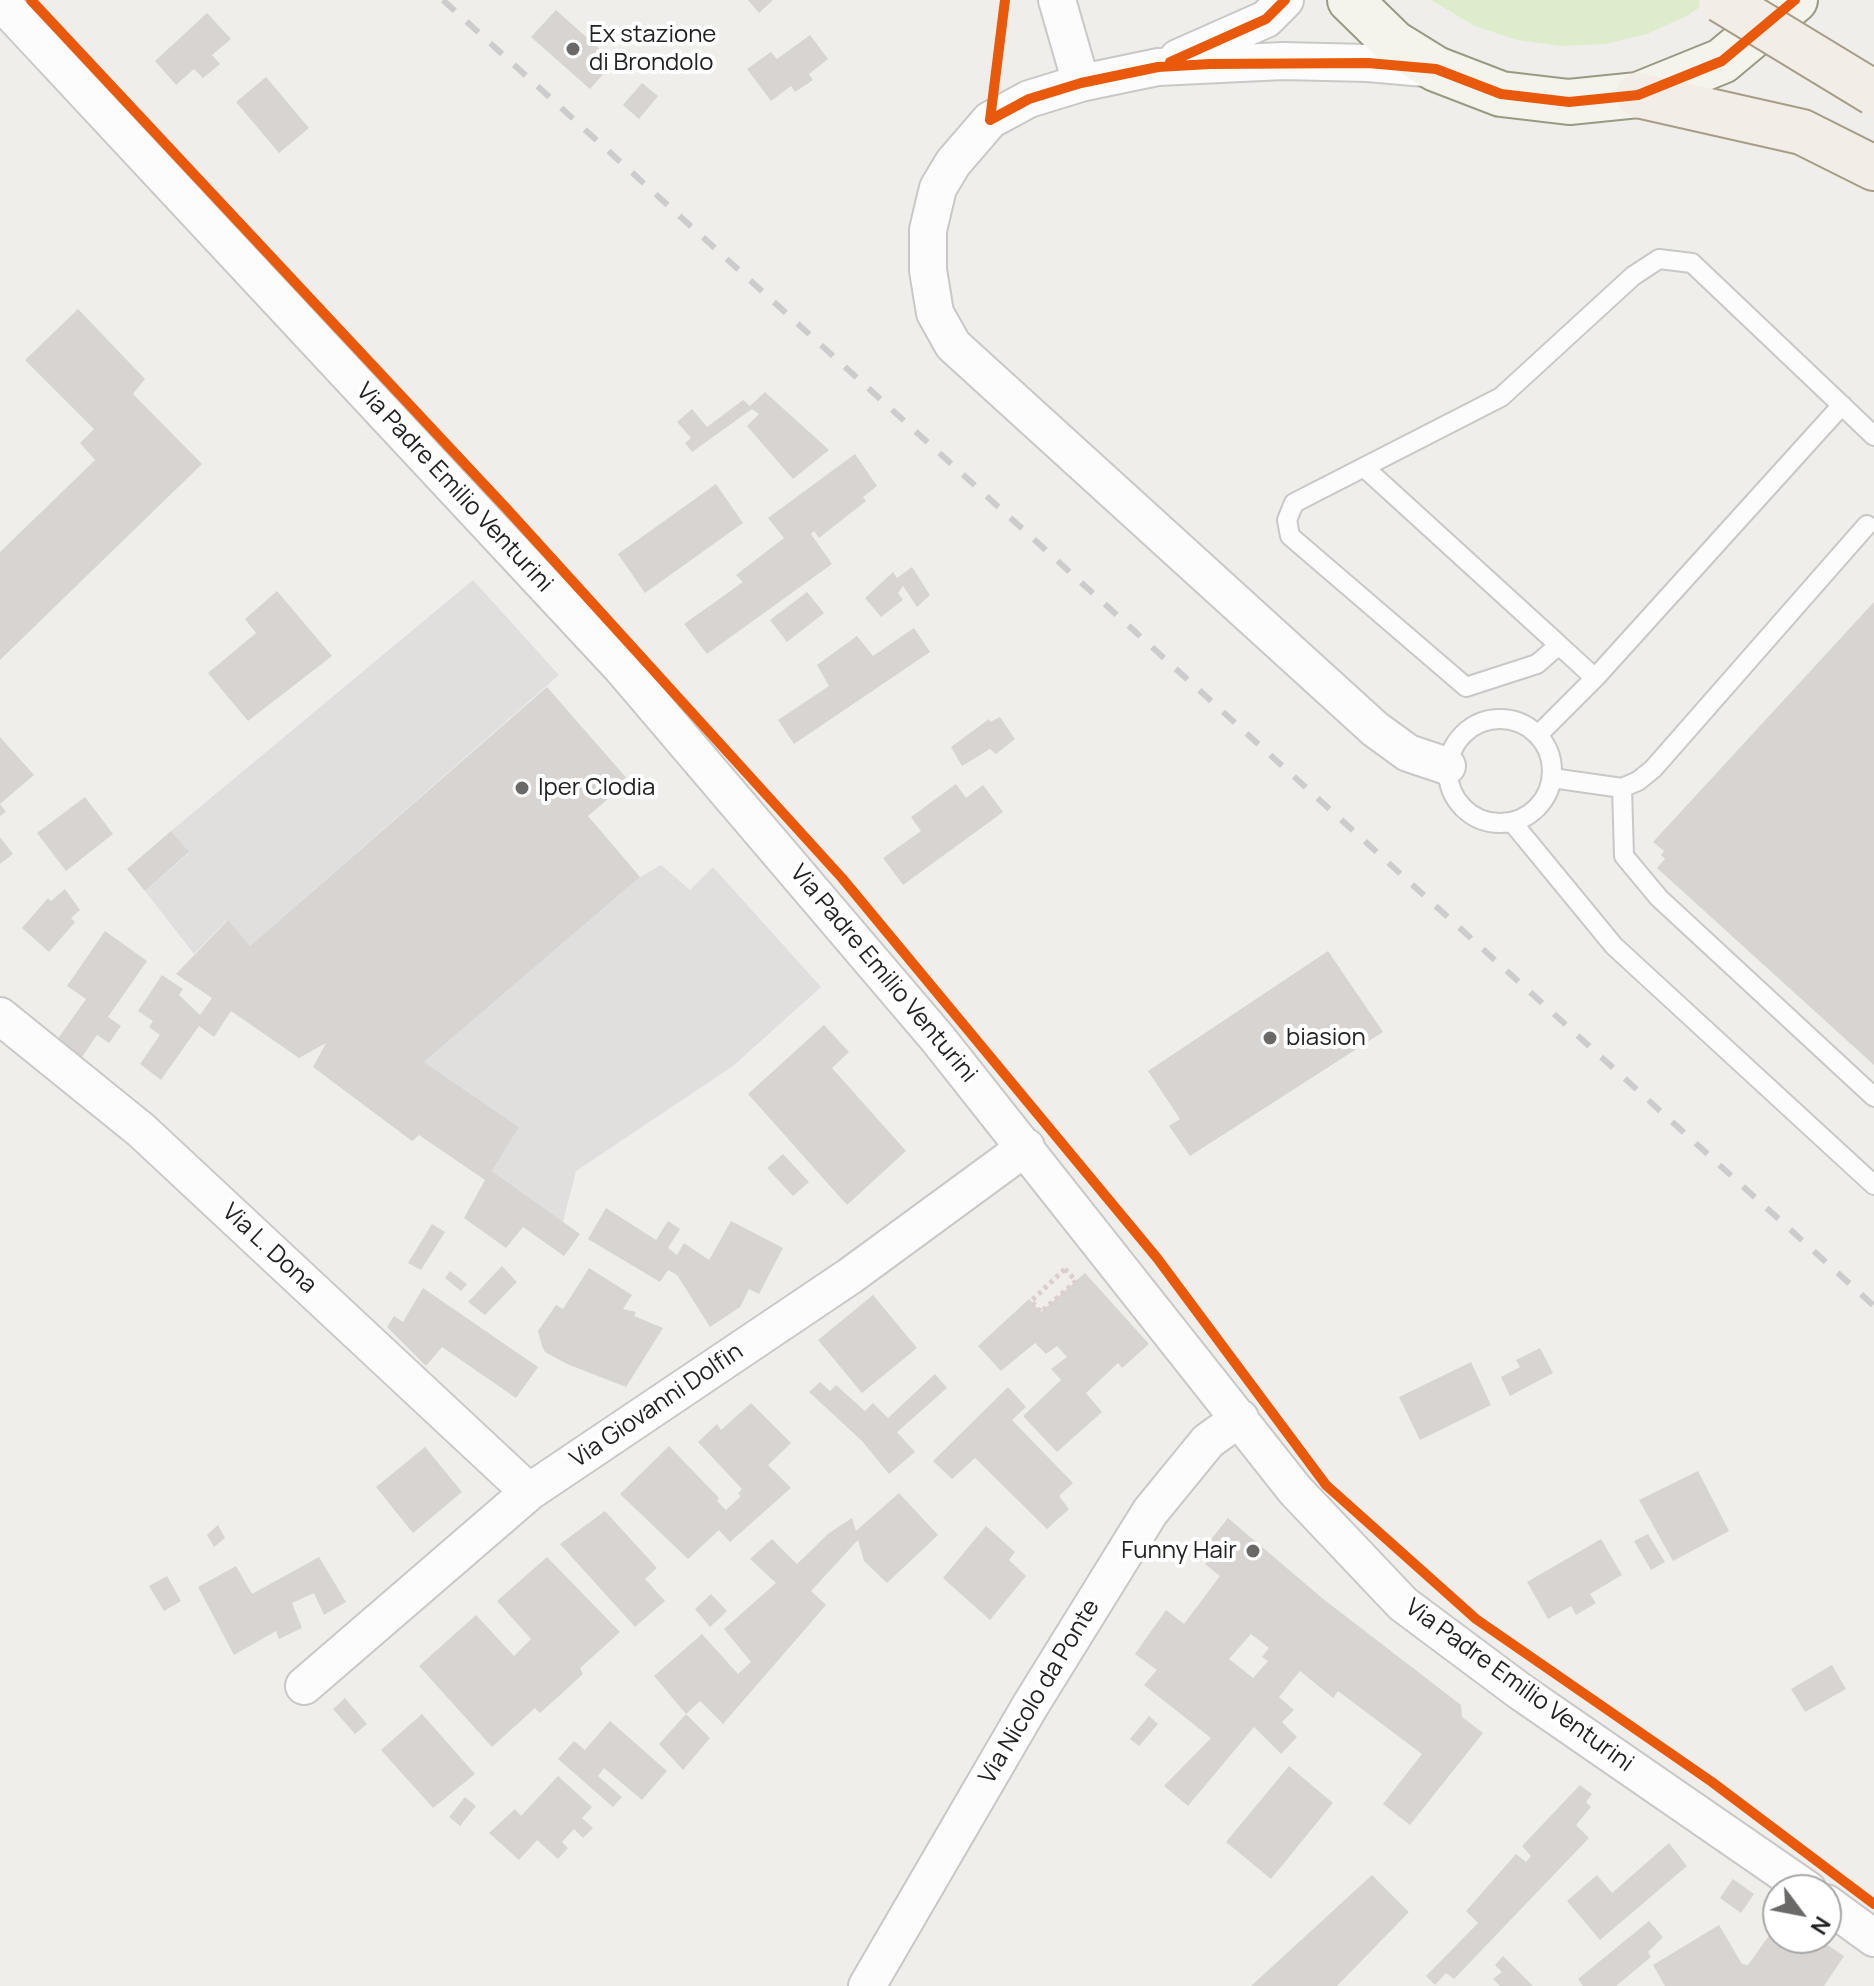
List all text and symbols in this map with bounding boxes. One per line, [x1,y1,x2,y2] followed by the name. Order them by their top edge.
[589,21,716,77] place label: Ex stazione di Brondolo
[564,40,582,58] marker: Ex stazione di Brondolo
[350,378,558,598] street label: Via Padre Emilio Venturini
[538,774,655,802] place label: Iper Clodia
[513,779,531,797] marker: Iper Clodia
[784,859,982,1089] street label: Via Padre Emilio Venturini
[1286,1024,1366,1052] place label: biasion
[1261,1029,1279,1047] marker: biasion
[216,1198,322,1300] street label: Via L. Dona
[565,1337,749,1475] street label: Via Giovanni Dolfin
[1121,1537,1237,1565] place label: Funny Hair
[1244,1542,1262,1560] marker: Funny Hair
[1399,1593,1639,1779] street label: Via Padre Emilio Venturini
[974,1595,1106,1789] street label: Via Nicolo da Ponte
[1762,1874,1842,1954] north arrow
[1804,1911,1838,1940] text: N

